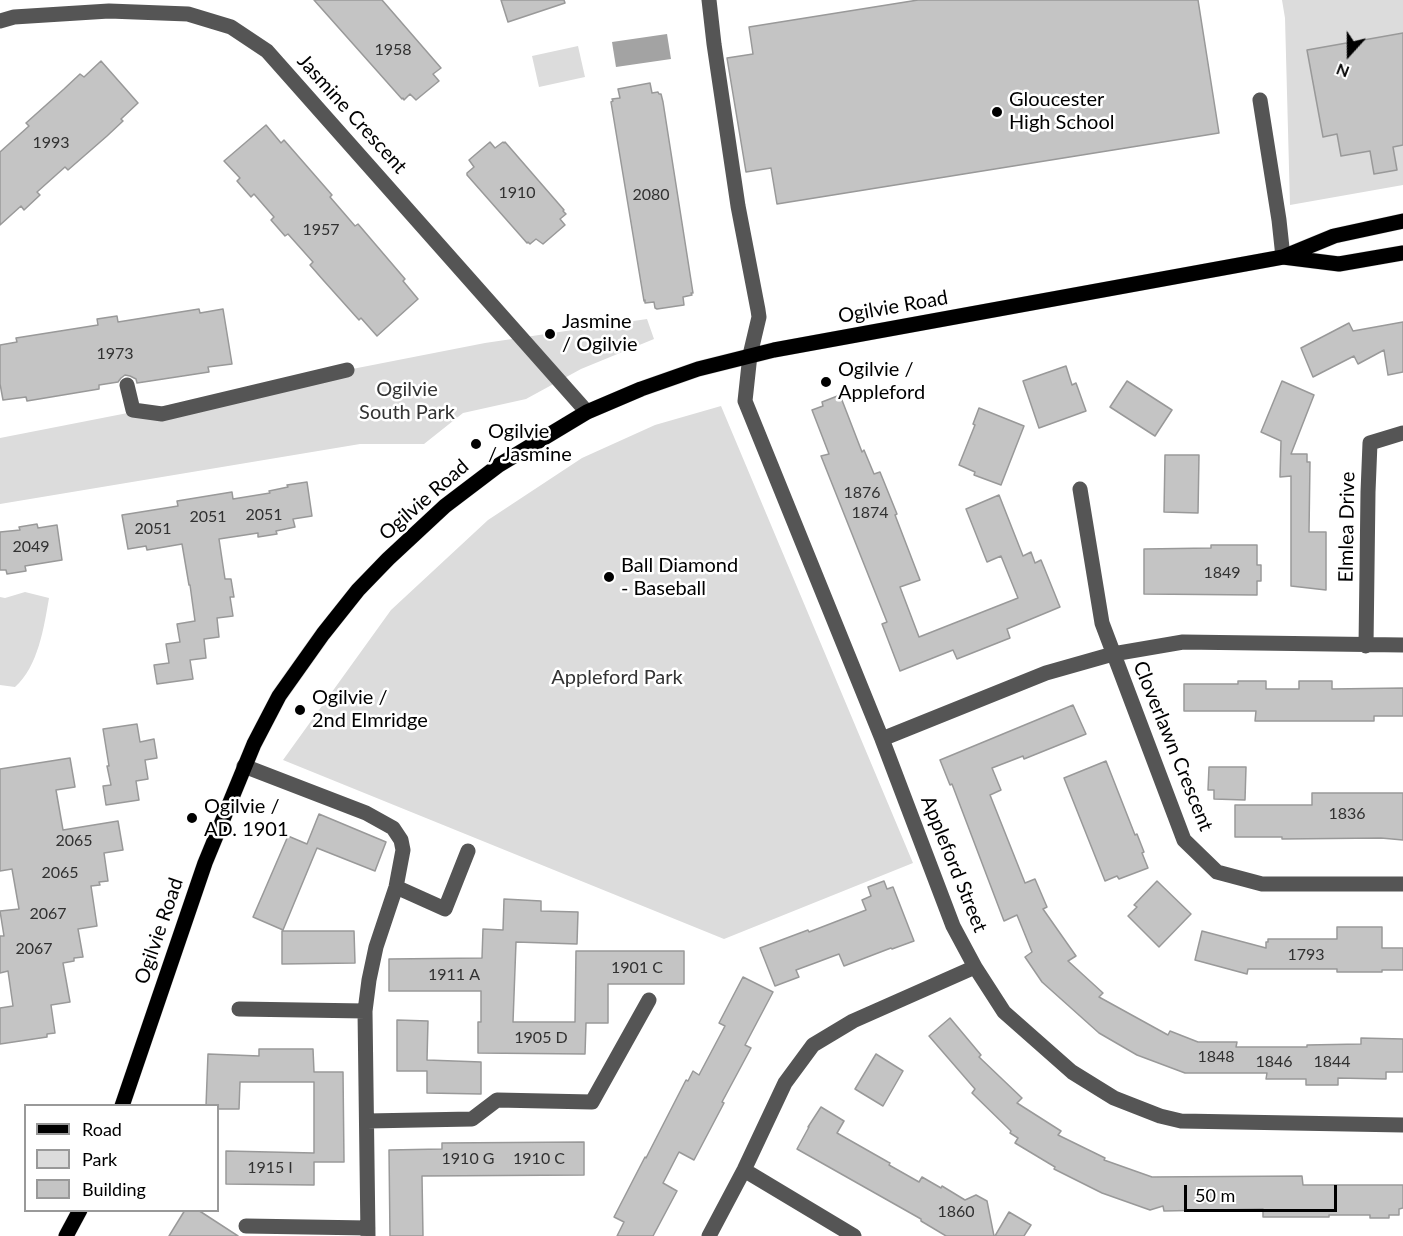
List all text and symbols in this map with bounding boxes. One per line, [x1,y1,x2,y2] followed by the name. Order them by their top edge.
[1319,24,1379,84] north arrow
[374,40,412,60] house number: 1958
[292,49,412,179] street label: Jasmine Crescent
[1333,60,1352,82] text: N
[1009,88,1114,135] place label: Gloucester High School
[990,105,1004,119] marker: Gloucester High School
[32,133,70,153] house number: 1993
[498,183,536,203] house number: 1910
[632,185,670,205] house number: 2080
[302,220,340,240] house number: 1957
[836,286,950,328] street label: Ogilvie Road
[562,310,638,357] place label: Jasmine / Ogilvie
[543,327,557,341] marker: Jasmine / Ogilvie
[96,344,134,364] house number: 1973
[838,358,925,405] place label: Ogilvie / Appleford
[819,375,833,389] marker: Ogilvie / Appleford
[359,378,455,425] park label: Ogilvie South Park
[488,420,572,467] place label: Ogilvie / Jasmine
[469,437,483,451] marker: Ogilvie / Jasmine
[374,455,474,545] street label: Ogilvie Road
[1334,471,1360,583] street label: Elmlea Drive
[843,483,881,503] house number: 1876
[851,503,889,523] house number: 1874
[245,505,283,525] house number: 2051
[189,507,227,527] house number: 2051
[134,519,172,539] house number: 2051
[12,537,50,557] house number: 2049
[621,554,738,601] place label: Ball Diamond - Baseball
[1203,563,1241,583] house number: 1849
[602,570,616,584] marker: Ball Diamond - Baseball
[1128,658,1218,834] street label: Cloverlawn Crescent
[551,666,683,690] park label: Appleford Park
[312,686,428,733] place label: Ogilvie / 2nd Elmridge
[293,703,307,717] marker: Ogilvie / 2nd Elmridge
[916,792,992,936] street label: Appleford Street
[204,795,289,842] place label: Ogilvie / AD. 1901
[1328,804,1366,824] house number: 1836
[185,811,199,825] marker: Ogilvie / AD. 1901
[55,831,93,851] house number: 2065
[41,863,79,883] house number: 2065
[130,875,188,987] street label: Ogilvie Road
[29,904,67,924] house number: 2067
[15,939,53,959] house number: 2067
[1287,945,1325,965] house number: 1793
[611,958,663,978] house number: 1901 C
[428,965,480,985] house number: 1911 A
[514,1028,568,1048] house number: 1905 D
[1197,1047,1235,1067] house number: 1848
[1255,1052,1293,1072] house number: 1846
[1313,1052,1351,1072] house number: 1844
[24,1104,219,1212] legend
[82,1118,122,1140] text: Road
[82,1148,117,1170] text: Park
[442,1149,494,1169] house number: 1910 G
[513,1149,565,1169] house number: 1910 C
[247,1158,293,1178] house number: 1915 I
[1187,1173,1340,1211] scale bar
[82,1178,146,1200] text: Building
[1195,1184,1235,1206] text: 50 m
[937,1202,975,1222] house number: 1860

